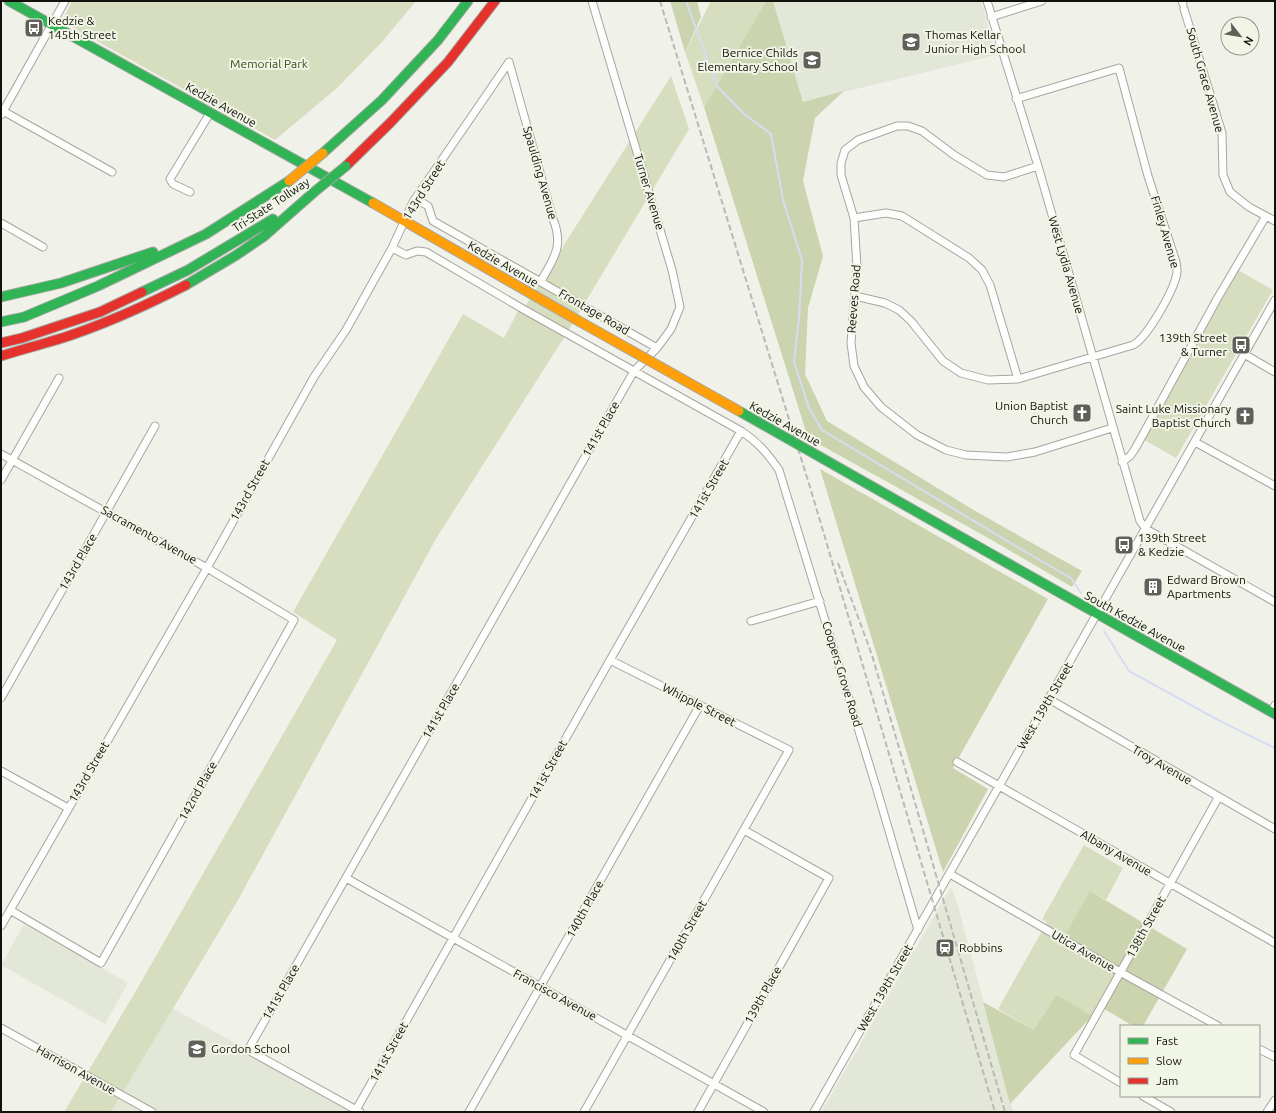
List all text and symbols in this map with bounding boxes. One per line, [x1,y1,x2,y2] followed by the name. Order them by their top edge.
[48,14,116,41] place label: Kedzie & 145th Street
[1220,16,1260,56] north arrow
[23,17,45,39] bus stop icon: Kedzie & 145th Street
[1184,26,1227,134] street label: South Grace Avenue
[925,28,1026,55] place label: Thomas Kellar Junior High School
[900,31,922,53] school or university icon: Thomas Kellar Junior High School
[1241,35,1256,48] text: N
[698,46,798,73] place label: Bernice Childs Elementary School
[801,49,823,71] school or university icon: Bernice Childs Elementary School
[230,57,308,70] park label: Memorial Park
[184,80,259,129] street label: Kedzie Avenue
[521,125,560,221] street label: Spaulding Avenue
[632,152,667,231] street label: Turner Avenue
[400,157,447,222] street label: 143rd Street
[230,175,312,234] street label: Tri-State Tollway
[1149,194,1182,270] street label: Finley Avenue
[1046,214,1087,315] street label: West Lydia Avenue
[466,238,541,289] street label: Kedzie Avenue
[845,264,862,334] street label: Reeves Road
[557,286,632,337] street label: Frontage Road
[1159,331,1227,358] place label: 139th Street & Turner
[1230,334,1252,356] bus stop icon: 139th Street & Turner
[580,399,622,459] street label: 141st Place
[748,399,823,448] street label: Kedzie Avenue
[995,399,1068,426] place label: Union Baptist Church
[1071,402,1093,424] church icon: Union Baptist Church
[1116,402,1231,429] place label: Saint Luke Missionary Baptist Church
[1234,405,1256,427] church icon: Saint Luke Missionary Baptist Church
[686,456,731,521] street label: 141st Street
[227,457,272,523] street label: 143rd Street
[99,503,199,566] street label: Sacramento Avenue
[56,531,99,592] street label: 143rd Place
[1138,531,1206,558] place label: 139th Street & Kedzie
[1113,534,1135,556] bus stop icon: 139th Street & Kedzie
[1167,573,1246,600] place label: Edward Brown Apartments
[1142,576,1164,598] building icon: Edward Brown Apartments
[1082,588,1188,655] street label: South Kedzie Avenue
[820,619,865,728] street label: Coopers Grove Road
[1014,660,1075,752] street label: West 139th Street
[660,680,738,729] street label: Whipple Street
[420,681,462,741] street label: 141st Place
[526,737,569,802] street label: 141st Street
[66,739,111,804] street label: 143rd Street
[1130,742,1194,787] street label: Troy Avenue
[176,759,219,823] street label: 142nd Place
[1078,827,1154,878] street label: Albany Avenue
[564,878,606,940] street label: 140th Place
[1123,894,1168,960] street label: 138th Street
[664,898,709,964] street label: 140th Street
[1049,927,1117,974] street label: Utica Avenue
[934,937,956,959] station icon: Robbins
[959,941,1003,954] place label: Robbins
[854,942,915,1034] street label: West 139th Street
[260,962,302,1022] street label: 141st Place
[742,964,784,1026] street label: 139th Place
[511,966,599,1023] street label: Francisco Avenue
[367,1019,410,1084] street label: 141st Street
[1120,1025,1260,1097] legend
[1156,1034,1178,1047] text: Fast
[186,1038,208,1060] school or university icon: Gordon School
[34,1042,118,1097] street label: Harrison Avenue
[211,1042,290,1055] place label: Gordon School
[1156,1054,1182,1067] text: Slow
[1156,1074,1178,1087] text: Jam

